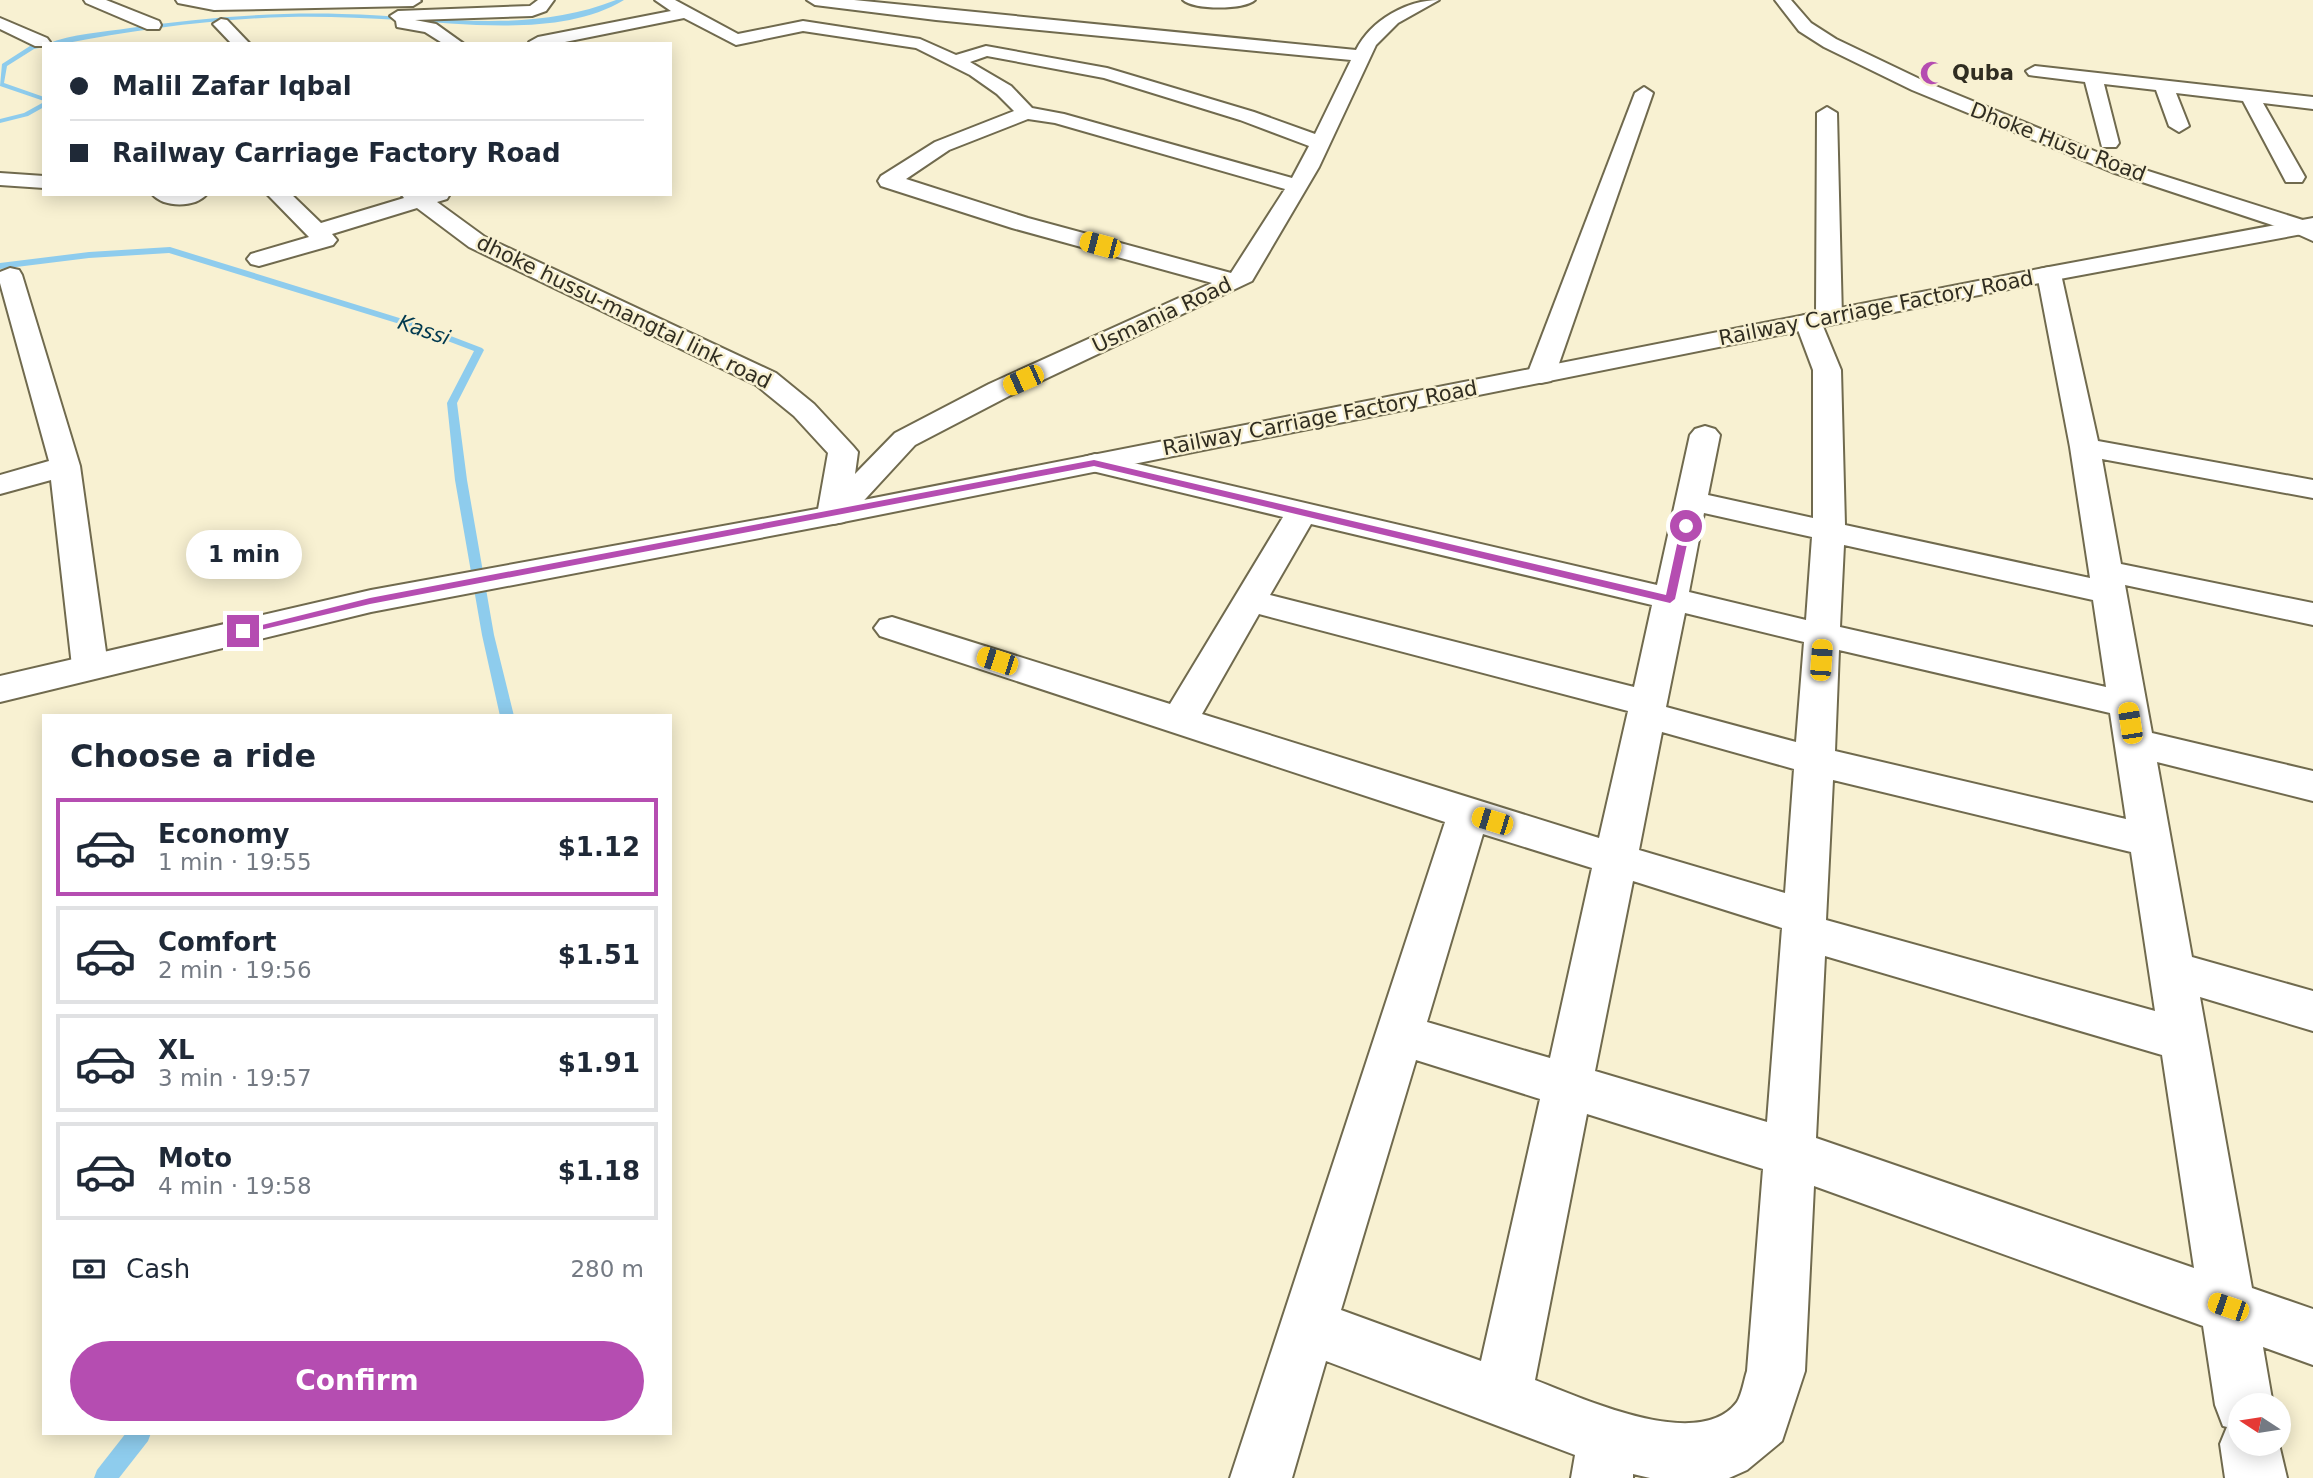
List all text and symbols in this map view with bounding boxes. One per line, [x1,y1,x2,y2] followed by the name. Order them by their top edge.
[1918,59,1946,87] mosque icon: Quba
[1952,61,2014,85] place label: Quba
[112,71,352,101] text: Malil Zafar Iqbal
[1967,97,2149,187] street label: Dhoke Husu Road
[112,138,561,168] text: Railway Carriage Factory Road
[1077,229,1124,261] car
[473,230,775,394] street label: dhoke hussu-mangtal link road
[1717,266,2035,350] street label: Railway Carriage Factory Road
[1088,272,1236,358] street label: Usmania Road
[395,310,453,350] water label: Kassi
[1000,362,1047,398] car
[1161,376,1479,460] street label: Railway Carriage Factory Road
[1670,510,1702,542] route start
[185,530,301,578] callout: 1 min
[208,541,280,567] text: 1 min
[227,615,259,647] route end
[1810,638,1833,682] car
[974,645,1021,677] car
[2117,701,2144,745] car
[70,737,316,775] text: Choose a ride
[1469,805,1516,837] car
[74,816,137,879] icon: car
[158,819,289,849] text: Economy
[558,832,640,862] text: $1.12
[158,849,312,875] text: 1 min · 19:55
[74,924,137,987] icon: car
[158,927,276,957] text: Comfort
[558,940,640,970] text: $1.51
[158,957,312,983] text: 2 min · 19:56
[74,1032,137,1095] icon: car
[158,1035,195,1065] text: XL
[558,1048,640,1078] text: $1.91
[158,1065,312,1091] text: 3 min · 19:57
[74,1140,137,1203] icon: car
[158,1143,232,1173] text: Moto
[558,1156,640,1186] text: $1.18
[158,1173,312,1199] text: 4 min · 19:58
[70,1250,108,1288] icon: cash
[126,1254,190,1284] text: Cash
[570,1256,644,1282] text: 280 m
[2205,1290,2252,1324] car
[70,1341,644,1421] button: Confirm
[2228,1393,2291,1456] north arrow
[2228,1393,2291,1456] map controls

